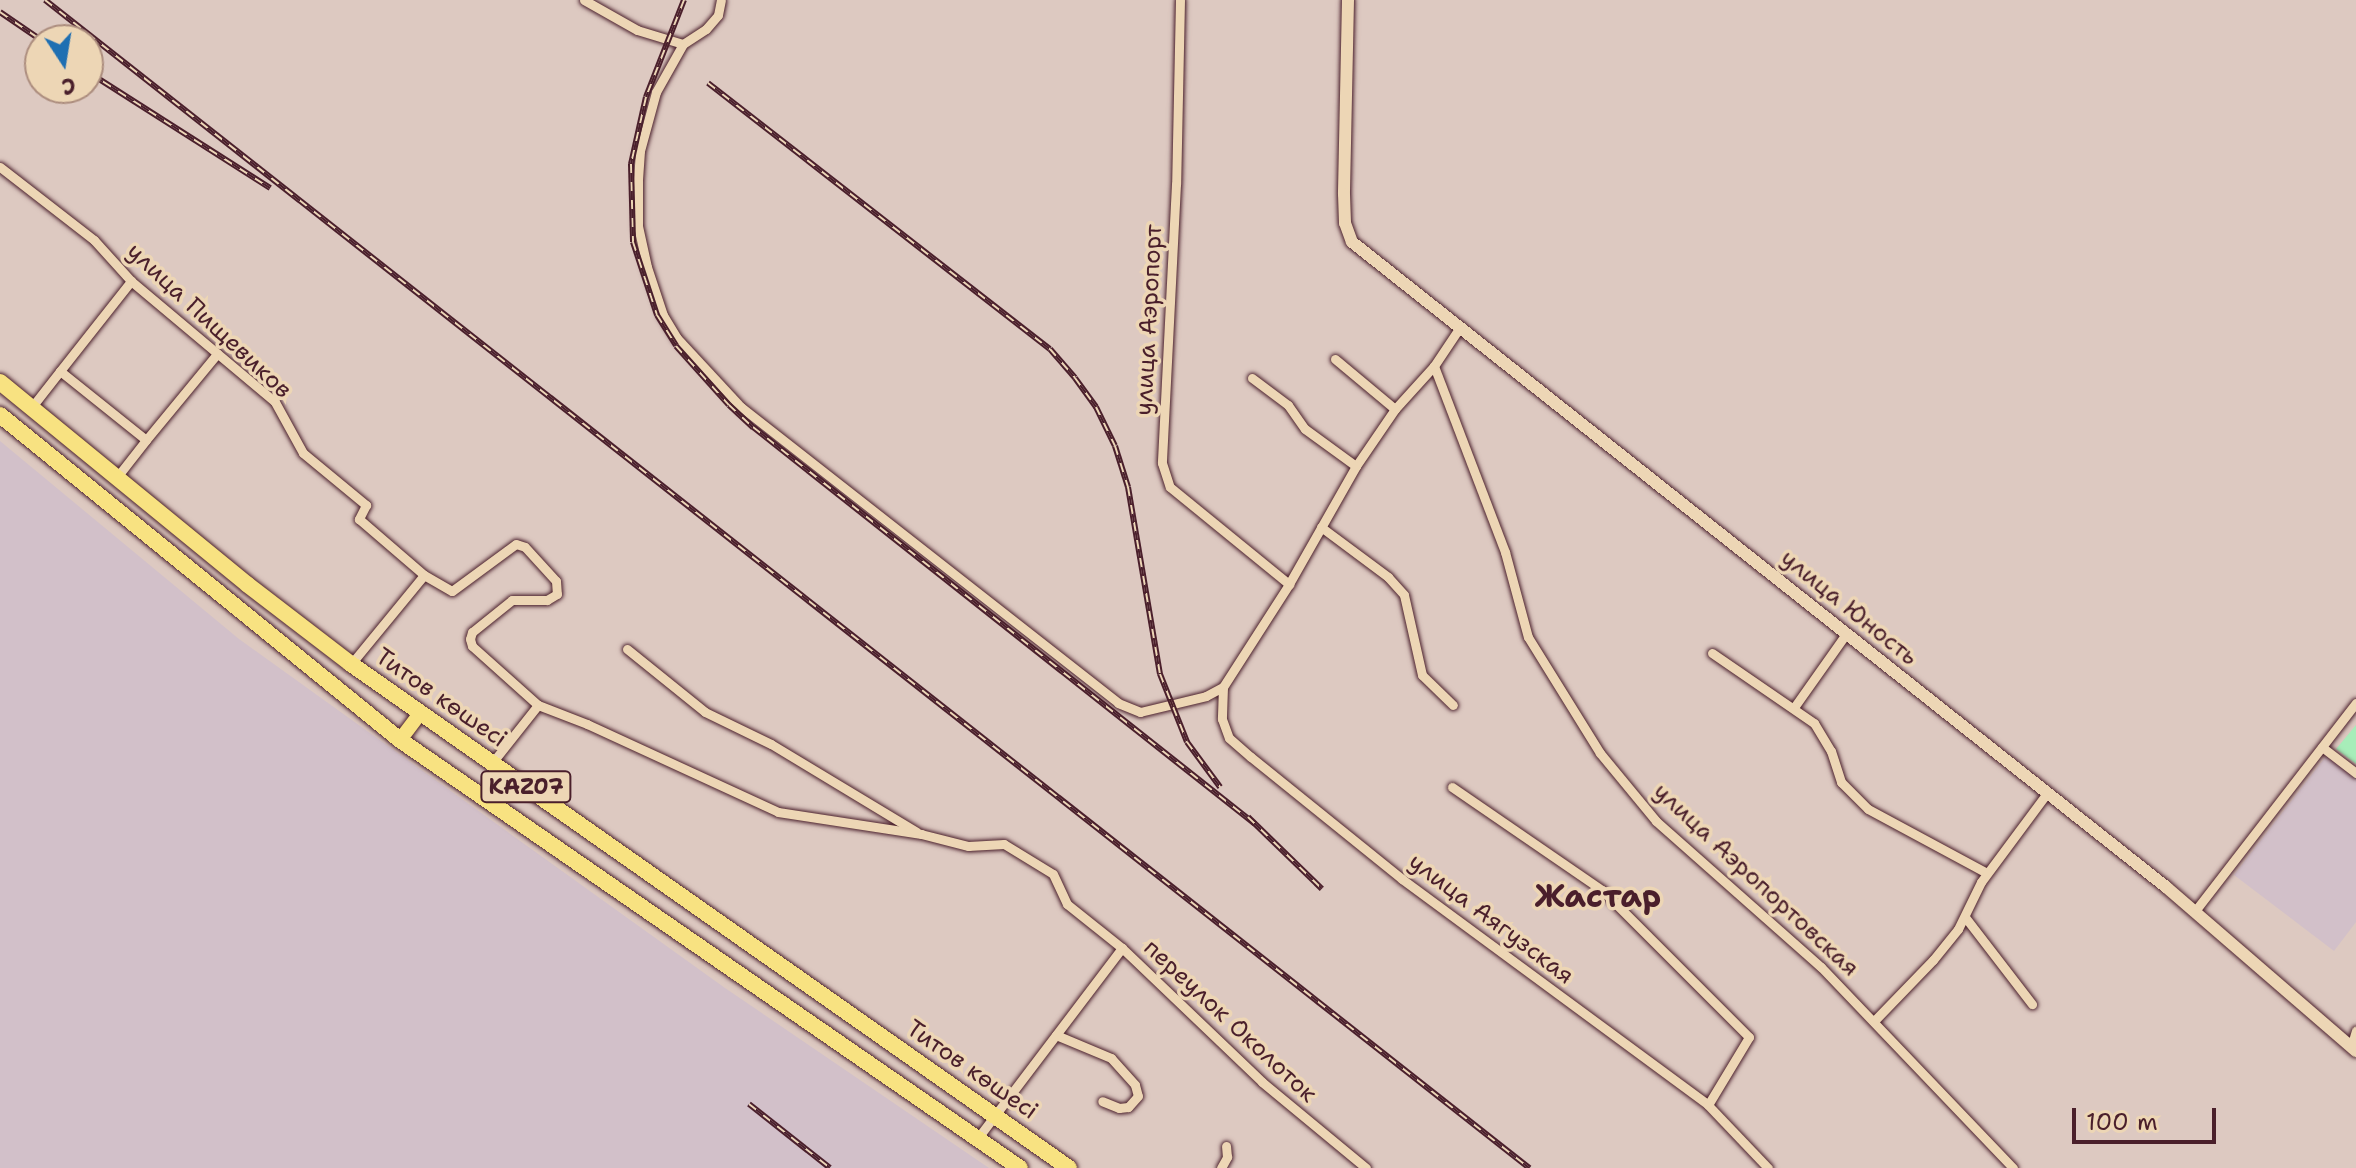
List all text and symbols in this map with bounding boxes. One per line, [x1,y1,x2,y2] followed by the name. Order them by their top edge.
[24,24,104,104] north arrow
[59,70,78,102] text: С
[1130,224,1168,416] street label: улица Аэропорт
[121,237,297,405] street label: улица Пищевиков
[1775,544,1923,672] street label: улица Юность
[370,642,512,754] street label: Титов көшесі
[480,769,572,805] road number: KAZ07
[1647,777,1865,983] street label: улица Аэропортовская
[1403,847,1579,991] street label: улица Аягузская
[1535,877,1661,915] district label: Жастар
[1137,933,1323,1109] street label: переулок Околоток
[901,1014,1043,1126] street label: Титов көшесі
[2076,1092,2220,1142] scale bar
[2086,1106,2158,1138] text: 100 m

